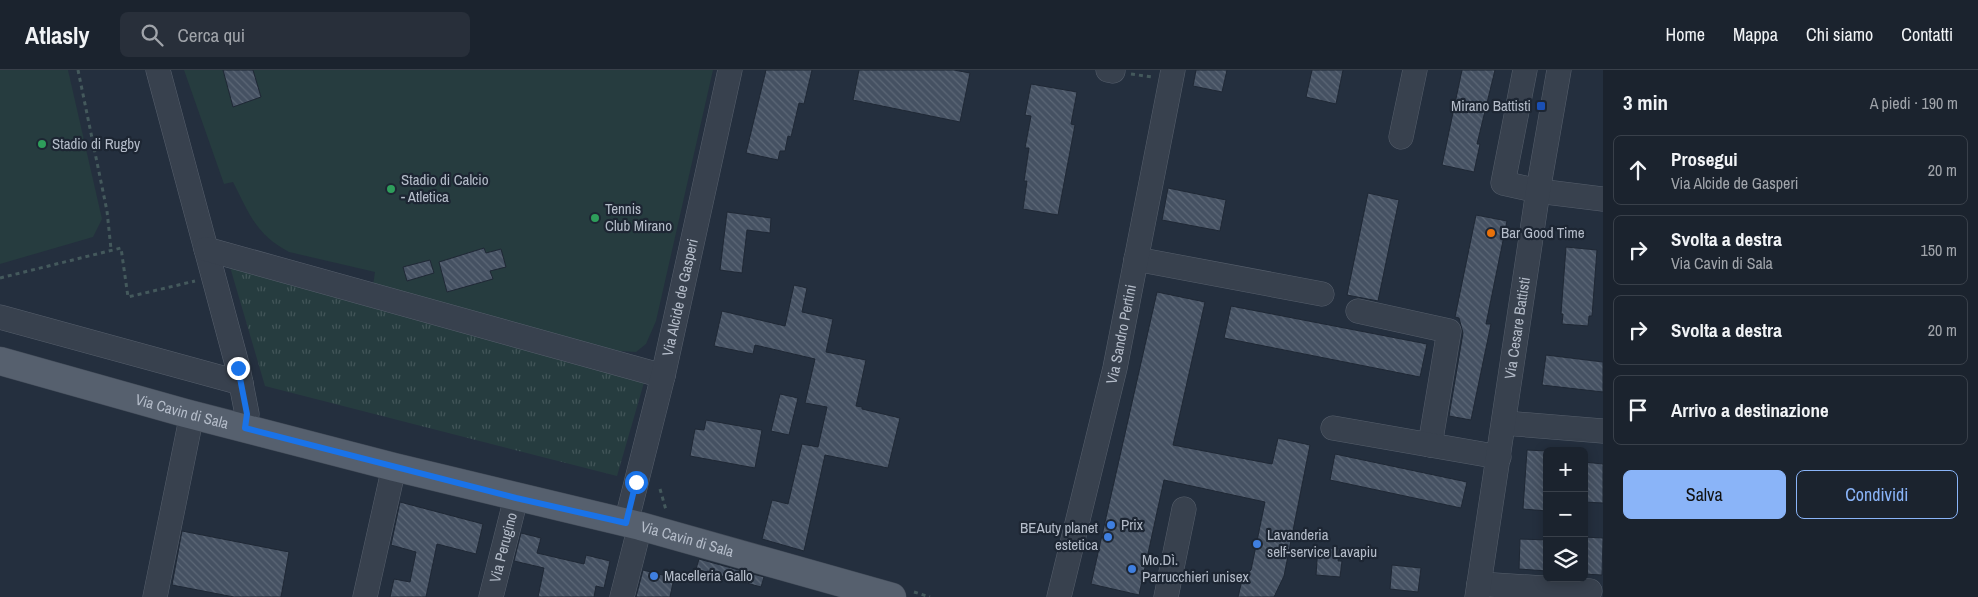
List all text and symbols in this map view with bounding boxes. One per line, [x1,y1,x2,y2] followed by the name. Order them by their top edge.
[120,12,470,57] search box
[25,19,90,51] text: Atlasly
[138,21,166,49] icon: search
[178,22,245,48] text: Cerca qui
[1666,22,1705,47] text: Home
[1733,22,1778,47] text: Mappa
[1806,22,1873,47] text: Chi siamo
[1901,22,1953,47] text: Contatti
[1623,88,1668,117] text: 3 min
[1870,92,1958,114] text: A piedi · 190 m
[1451,95,1531,116] place label: Mirano Battisti
[1535,100,1547,112] marker: Mirano Battisti
[52,133,141,154] place label: Stadio di Rugby
[36,138,48,150] marker: Stadio di Rugby
[1671,146,1738,172] text: Prosegui
[1624,156,1652,184] icon: ahead
[1928,159,1957,181] text: 20 m
[401,169,489,207] place label: Stadio di Calcio - Atletica
[1671,172,1798,194] text: Via Alcide de Gasperi
[385,183,397,195] marker: Stadio di Calcio - Atletica
[605,198,672,236] place label: Tennis Club Mirano
[589,212,601,224] marker: Tennis Club Mirano
[1501,222,1585,243] place label: Bar Good Time
[1671,226,1782,252] text: Svolta a destra
[1485,227,1497,239] marker: Bar Good Time
[1624,236,1652,264] icon: right
[657,237,703,358] street label: Via Alcide de Gasperi
[1921,239,1957,261] text: 150 m
[1671,252,1773,274] text: Via Cavin di Sala
[1499,275,1535,380] street label: Via Cesare Battisti
[1100,283,1141,386] street label: Via Sandro Pertini
[1624,316,1652,344] icon: right
[1671,317,1782,343] text: Svolta a destra
[1928,319,1957,341] text: 20 m
[227,357,250,380] route end
[133,389,231,434] street label: Via Cavin di Sala
[1624,396,1652,424] icon: arrive
[1671,397,1829,423] text: Arrivo a destinazione
[1543,447,1588,582] map controls
[1543,447,1588,492] button: +
[1623,470,1786,519] button: Salva
[1796,470,1958,519] button: Condividi
[625,471,648,494] route start
[1543,492,1588,537] button: −
[484,510,522,585] street label: Via Perugino
[1121,514,1144,535] place label: Prix
[638,516,736,562] street label: Via Cavin di Sala
[1020,517,1099,555] place label: BEAuty planet estetica
[1105,519,1117,531] marker: Prix
[1267,524,1377,562] place label: Lavanderia self-service Lavapiu
[1102,531,1114,543] marker: BEAuty planet estetica
[1543,537,1588,582] button: layers
[1251,538,1263,550] marker: Lavanderia self-service Lavapiu
[1142,549,1250,587] place label: Mo.Dì. Parrucchieri unisex
[1126,563,1138,575] marker: Mo.Dì. Parrucchieri unisex
[664,565,753,586] place label: Macelleria Gallo
[648,570,660,582] marker: Macelleria Gallo

